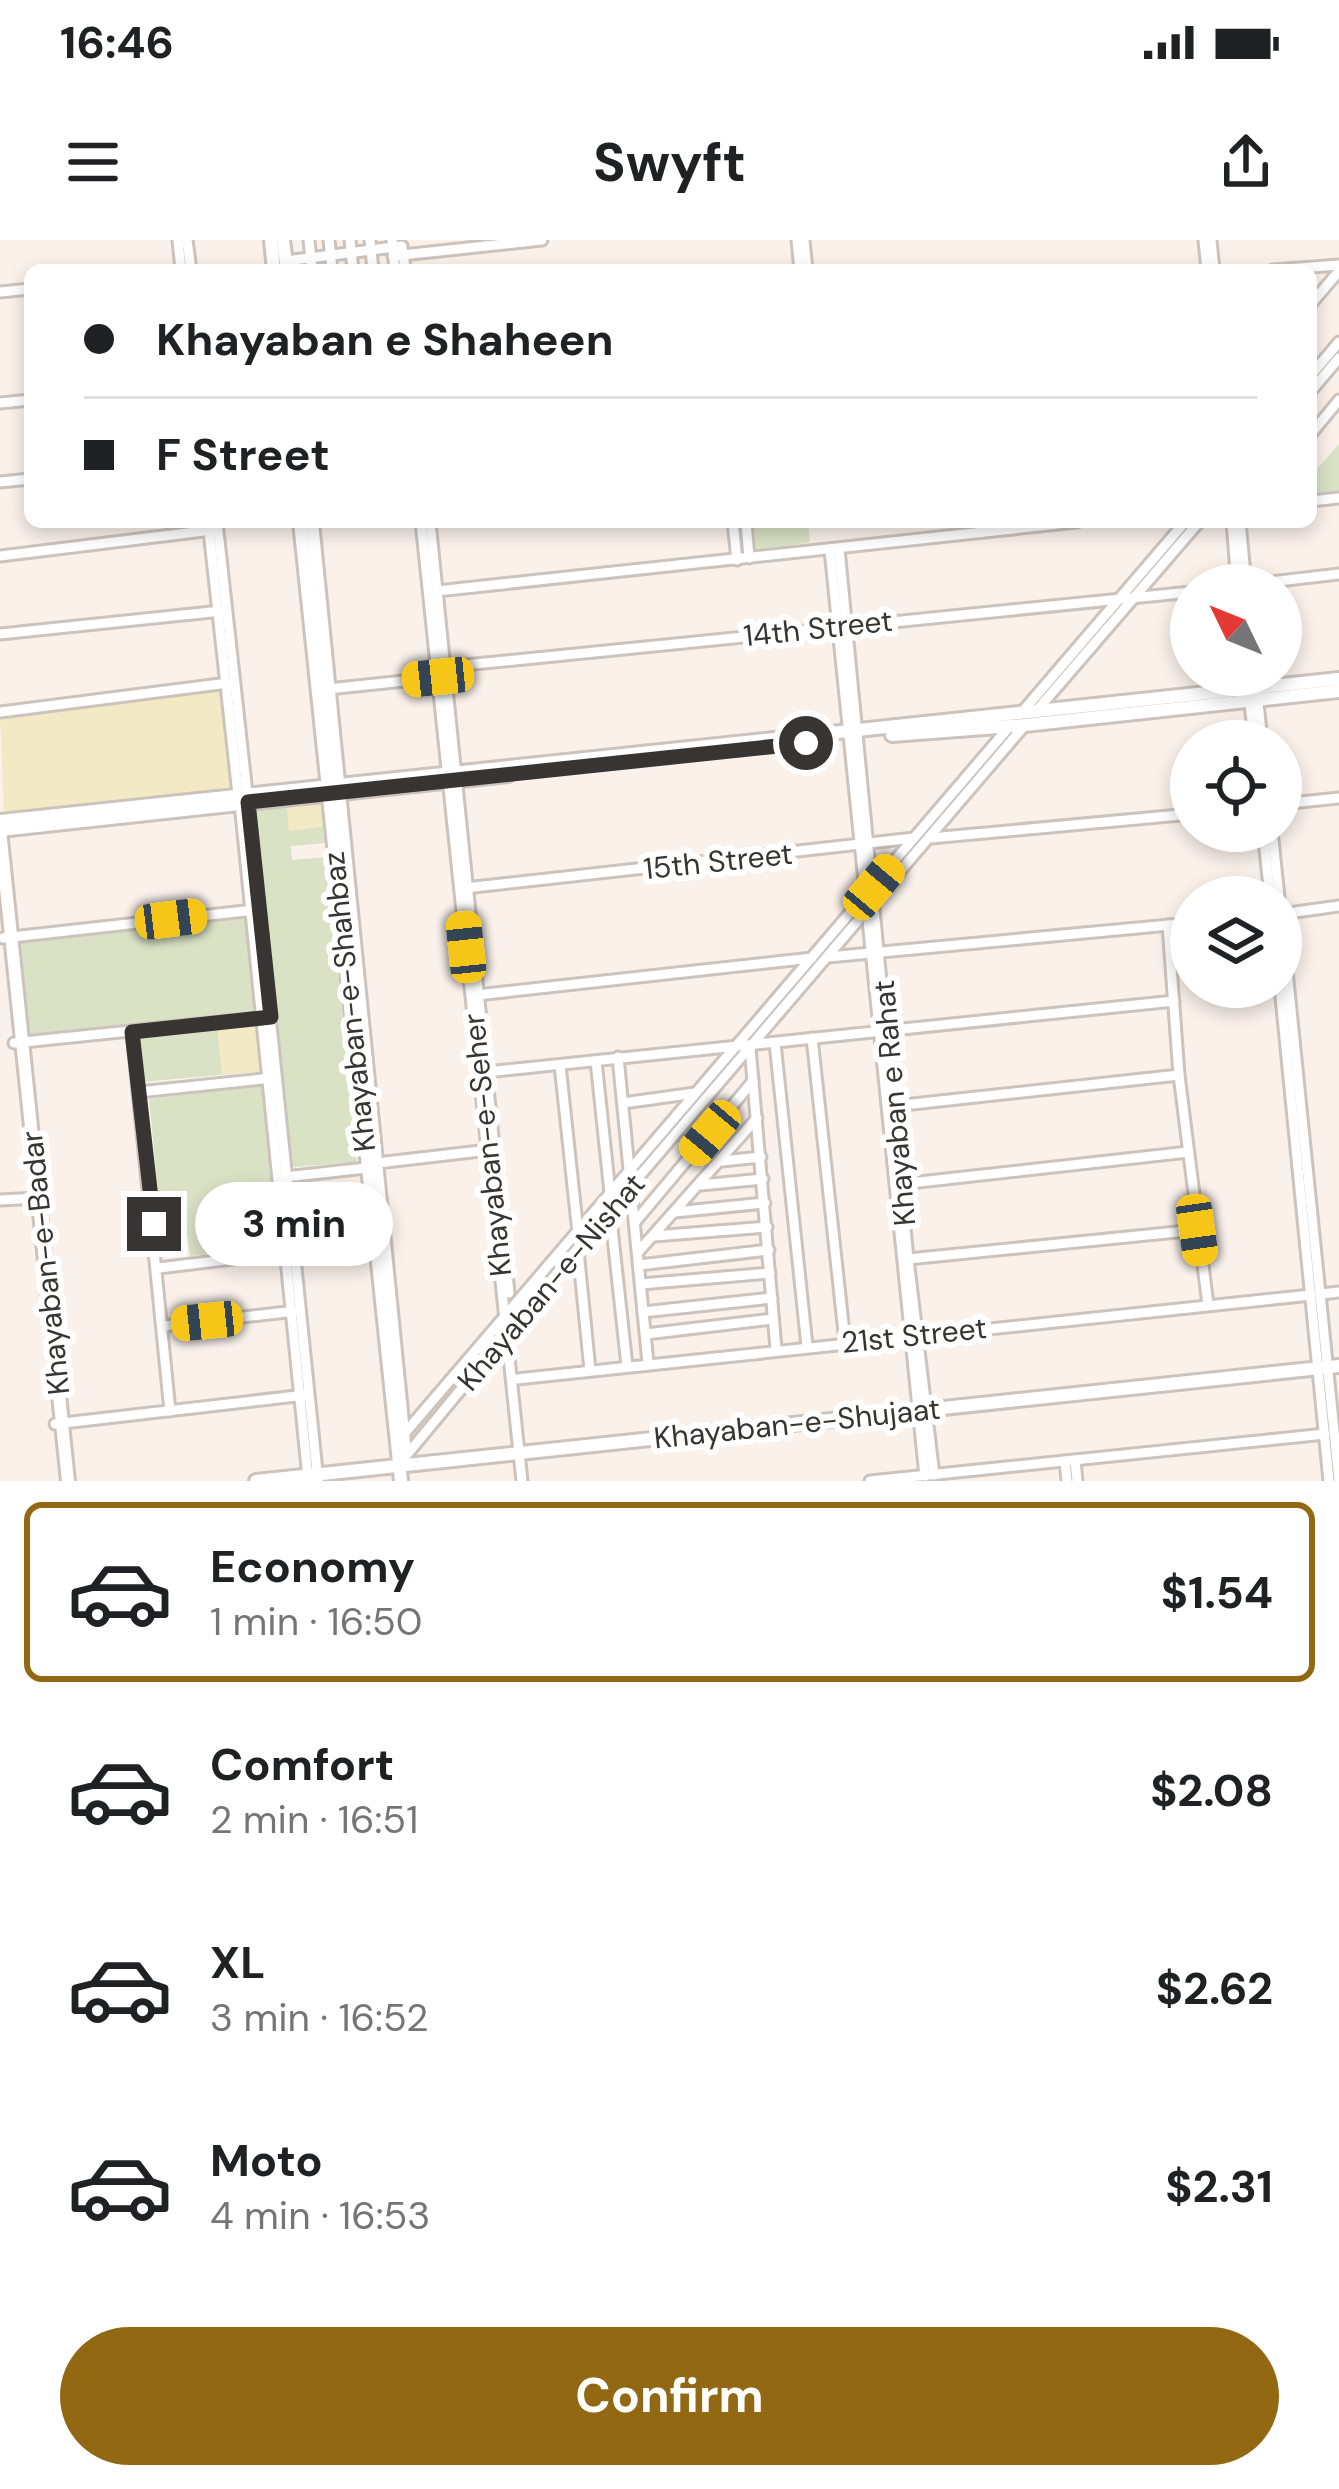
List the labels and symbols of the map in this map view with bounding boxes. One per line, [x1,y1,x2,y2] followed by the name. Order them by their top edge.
[1170,564,1302,696] north arrow
[742,601,894,655] street label: 14th Street
[400,655,476,699] car
[779,716,833,770] route start
[642,834,794,888] street label: 15th Street
[837,848,911,926] car
[314,850,384,1154] street label: Khayaban-e-Shahbaz
[133,897,209,941] car
[444,909,488,985] car
[864,978,924,1228] street label: Khayaban e Rahat
[454,1011,520,1279] street label: Khayaban-e-Seher
[673,1094,747,1172] car
[12,1129,78,1397] street label: Khayaban-e-Badar
[449,1165,653,1399] street label: Khayaban-e-Nishat
[196,1182,394,1266] callout: 3 min
[1174,1192,1220,1268] car
[127,1197,181,1251] route end
[169,1299,245,1343] car
[839,1308,989,1362] street label: 21st Street
[652,1389,942,1457] street label: Khayaban-e-Shujaat

